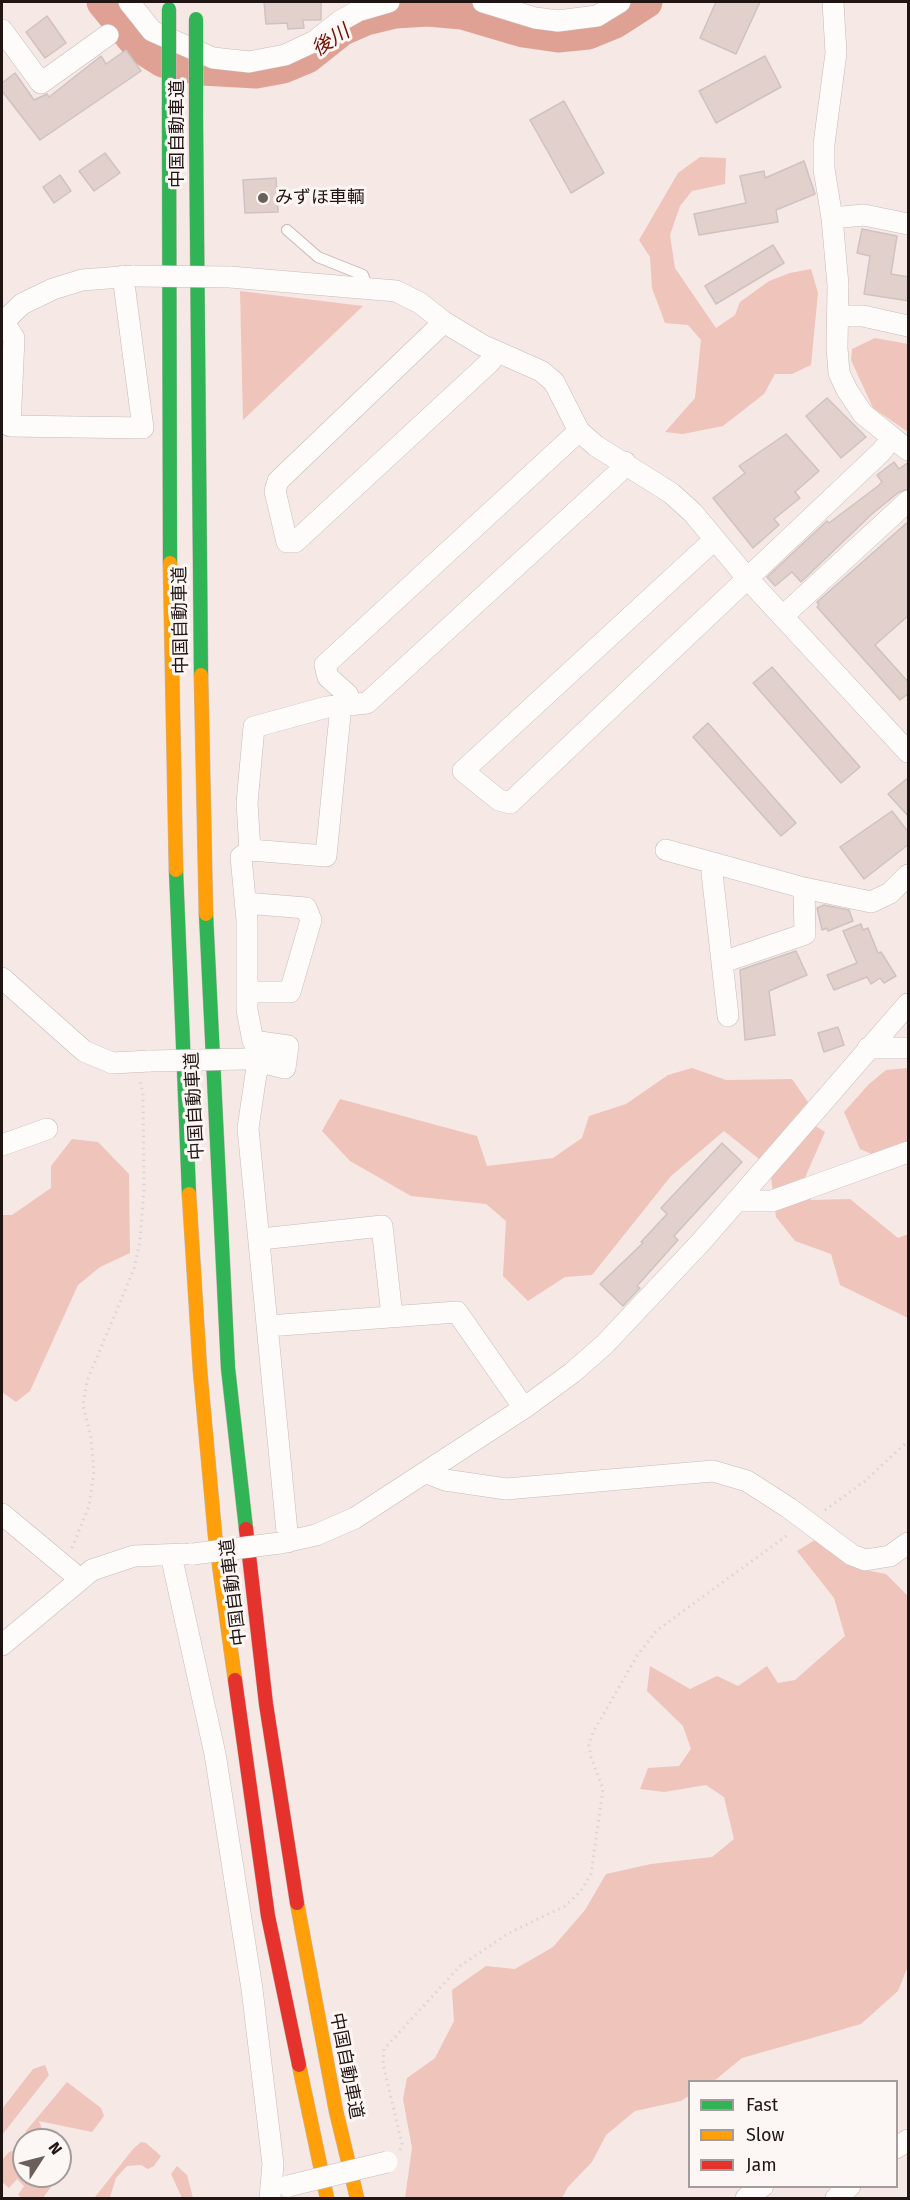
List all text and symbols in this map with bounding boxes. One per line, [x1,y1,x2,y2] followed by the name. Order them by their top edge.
[308,20,354,62] water label: 後川
[167,80,189,188] street label: 中国自動車道
[275,187,365,209] place label: みずほ車輌
[256,191,270,205] marker: みずほ車輌
[169,566,193,674] street label: 中国自動車道
[181,1052,209,1160] street label: 中国自動車道
[217,1537,251,1647] street label: 中国自動車道
[325,2011,367,2121] street label: 中国自動車道
[688,2080,898,2188] legend
[746,2094,778,2116] text: Fast
[746,2124,784,2146] text: Slow
[12,2128,72,2188] north arrow
[45,2138,66,2158] text: N
[746,2154,777,2176] text: Jam

